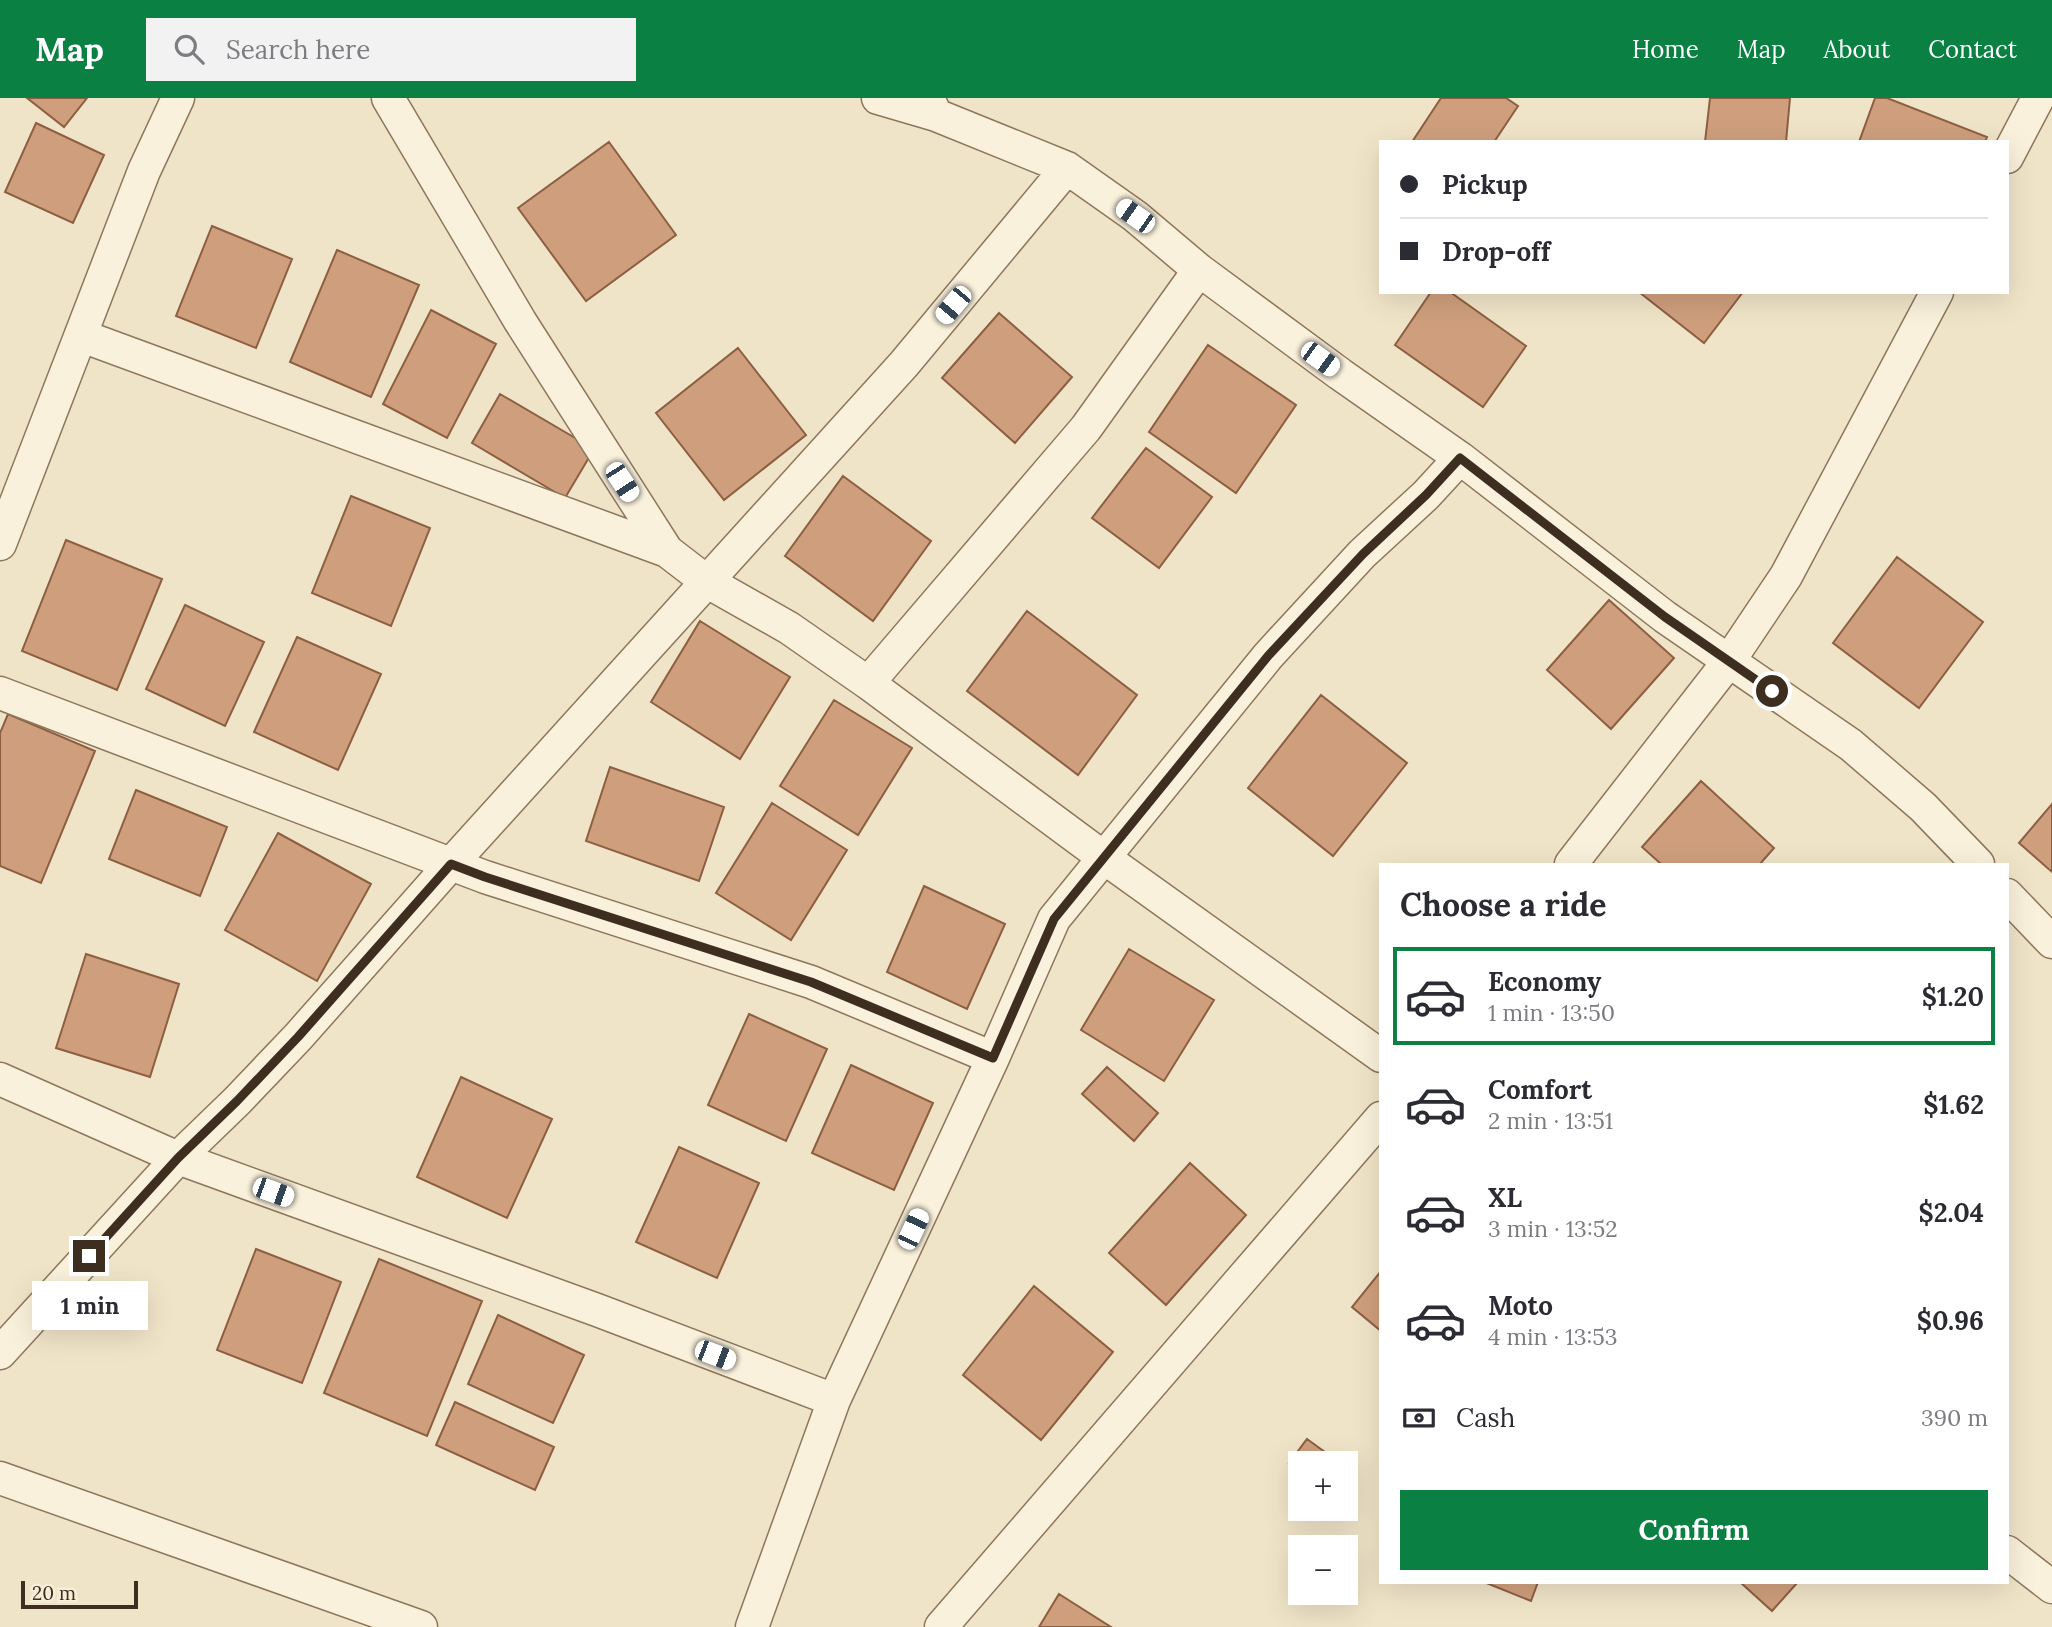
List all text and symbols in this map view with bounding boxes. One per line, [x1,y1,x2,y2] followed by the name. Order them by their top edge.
[146,18,636,81] search box
[35,28,104,70] text: Map
[170,30,208,68] icon: search
[226,33,370,66] text: Search here
[1632,34,1699,65] text: Home
[1737,34,1786,65] text: Map
[1824,34,1890,65] text: About
[1928,34,2017,65] text: Contact
[1442,168,1528,201] text: Pickup
[1112,195,1159,237] car
[1442,235,1550,268] text: Drop-off
[932,282,975,328] car
[1297,338,1344,380] car
[602,459,643,505] car
[1756,675,1788,707] route start
[1400,884,1607,925] text: Choose a ride
[1404,965,1467,1028] icon: car
[1488,965,1601,998] text: Economy
[1922,980,1984,1013] text: $1.20
[1488,998,1615,1027] text: 1 min · 13:50
[1404,1073,1467,1136] icon: car
[1488,1073,1592,1106] text: Comfort
[1923,1088,1984,1121] text: $1.62
[1488,1106,1613,1135] text: 2 min · 13:51
[250,1175,297,1209] car
[1404,1181,1467,1244] icon: car
[1488,1181,1522,1214] text: XL
[1918,1196,1984,1229] text: $2.04
[895,1206,932,1252] car
[1488,1214,1618,1243] text: 3 min · 13:52
[73,1240,105,1272] route end
[31,1280,147,1330] callout: 1 min
[1404,1289,1467,1352] icon: car
[1488,1289,1553,1322] text: Moto
[61,1291,119,1320] text: 1 min
[1917,1304,1984,1337] text: $0.96
[1488,1322,1618,1351] text: 4 min · 13:53
[692,1338,739,1372] car
[1400,1399,1438,1437] icon: cash
[1456,1401,1515,1434] text: Cash
[1921,1403,1988,1432] text: 390 m
[1288,1451,1358,1605] map controls
[1288,1451,1358,1521] button: +
[1400,1490,1988,1570] button: Confirm
[1288,1535,1358,1605] button: −
[21,1578,138,1610] scale bar
[32,1581,76,1605] text: 20 m

